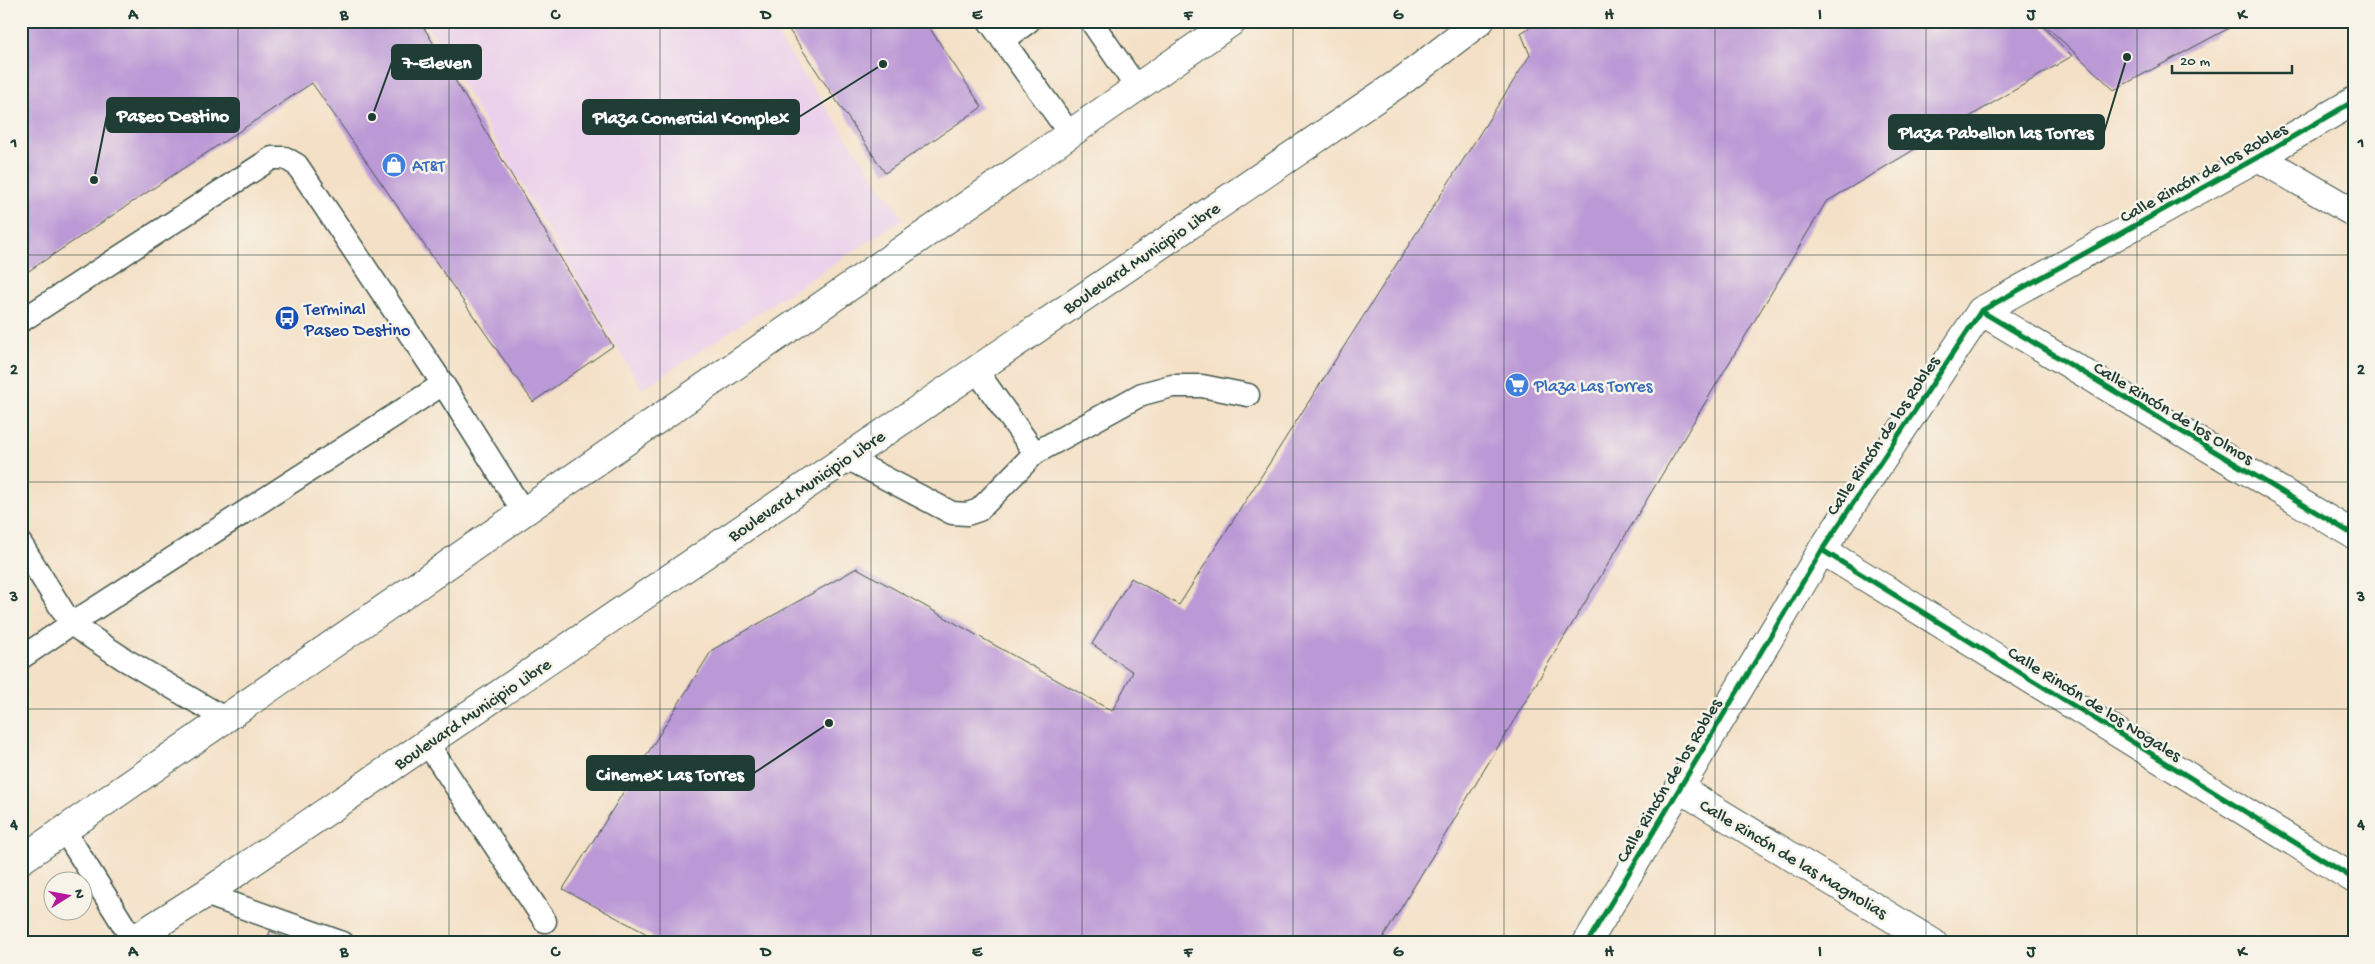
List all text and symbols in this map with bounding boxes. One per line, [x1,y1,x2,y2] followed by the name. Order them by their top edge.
[127,7,139,26] text: A
[339,7,349,26] text: B
[550,7,561,26] text: C
[759,7,772,26] text: D
[972,7,983,26] text: E
[1183,7,1194,26] text: F
[1393,7,1404,26] text: G
[1604,7,1614,26] text: H
[1818,7,1822,26] text: I
[2026,7,2037,26] text: J
[2237,7,2249,26] text: K
[2172,42,2292,74] scale bar
[392,45,481,79] callout: 7-Eleven
[402,53,472,76] text: 7-Eleven
[2180,53,2210,71] text: 20 m
[107,98,239,132] callout: Paseo Destino
[583,100,799,134] callout: Plaza Comercial Komplex
[116,106,229,129] text: Paseo Destino
[592,108,790,131] text: Plaza Comercial Komplex
[1889,115,2104,149] callout: Plaza Pabellon las Torres
[2117,119,2293,229] street label: Calle Rincón de los Robles
[1898,123,2094,146] text: Plaza Pabellon las Torres
[10,135,17,154] text: 1
[2357,135,2364,154] text: 1
[381,152,407,178] shop icon: AT&T
[412,157,446,178] place label: AT&T
[1059,198,1225,320] street label: Boulevard Municipio Libre
[303,300,410,342] place label: Terminal Paseo Destino
[274,305,300,331] bus stop icon: Terminal Paseo Destino
[1823,352,1946,520] street label: Calle Rincón de los Robles
[2089,358,2258,471] street label: Calle Rincón de los Olmos
[10,362,18,381] text: 2
[2357,362,2365,381] text: 2
[1504,372,1530,398] supermarket icon: Plaza Las Torres
[1533,377,1654,398] place label: Plaza Las Torres
[724,426,890,548] street label: Boulevard Municipio Libre
[9,589,18,608] text: 3
[2356,589,2365,608] text: 3
[2003,643,2186,768] street label: Calle Rincón de los Nogales
[390,654,556,776] street label: Boulevard Municipio Libre
[1613,694,1728,867] street label: Calle Rincón de los Robles
[587,756,754,790] callout: Cinemex Las Torres
[595,765,745,788] text: Cinemex Las Torres
[1695,796,1892,925] street label: Calle Rincón de las Magnolias
[9,817,18,836] text: 4
[2356,817,2365,836] text: 4
[42,872,92,922] north arrow
[69,888,88,900] text: N
[127,944,139,963] text: A
[339,944,349,963] text: B
[550,944,561,963] text: C
[759,944,772,963] text: D
[972,944,983,963] text: E
[1183,944,1194,963] text: F
[1393,944,1404,963] text: G
[1604,944,1614,963] text: H
[1818,944,1822,963] text: I
[2026,944,2037,963] text: J
[2237,944,2249,963] text: K

